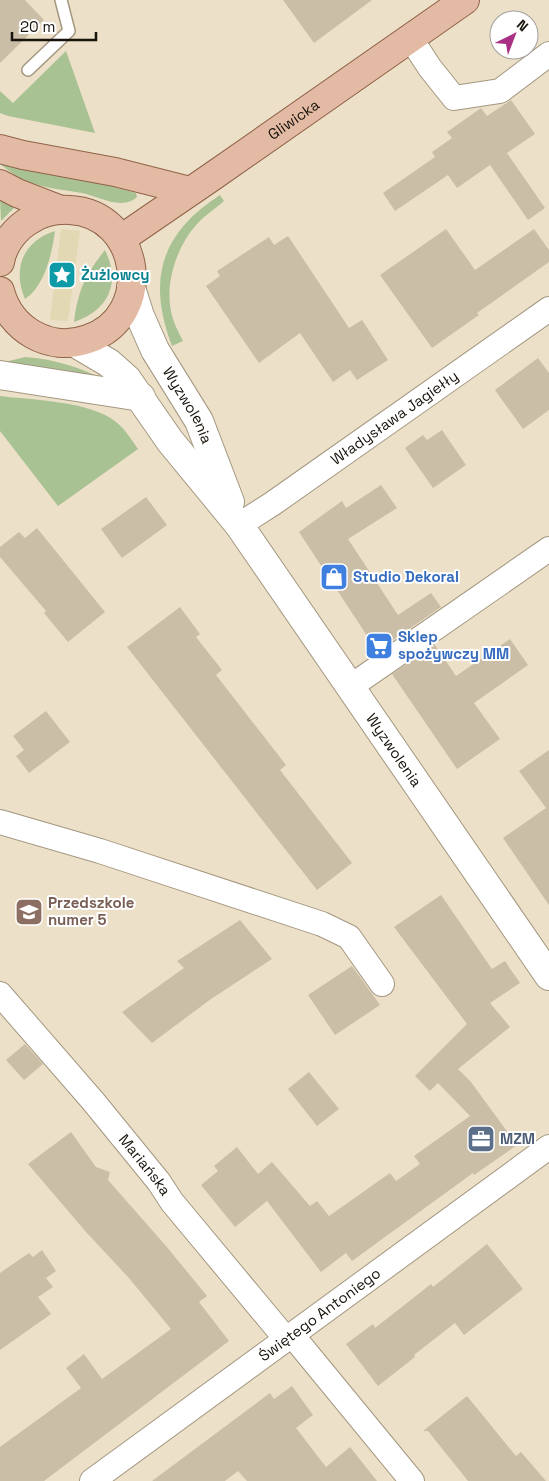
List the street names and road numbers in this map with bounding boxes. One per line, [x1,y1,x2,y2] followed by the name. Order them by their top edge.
[264,94,323,144] street label: Gliwicka
[159,363,217,447] street label: Wyzwolenia
[327,366,462,469] street label: Władysława Jagiełły
[362,709,426,791] street label: Wyzwolenia
[115,1130,175,1199] street label: Mariańska
[255,1263,384,1365] street label: Świętego Antoniego

